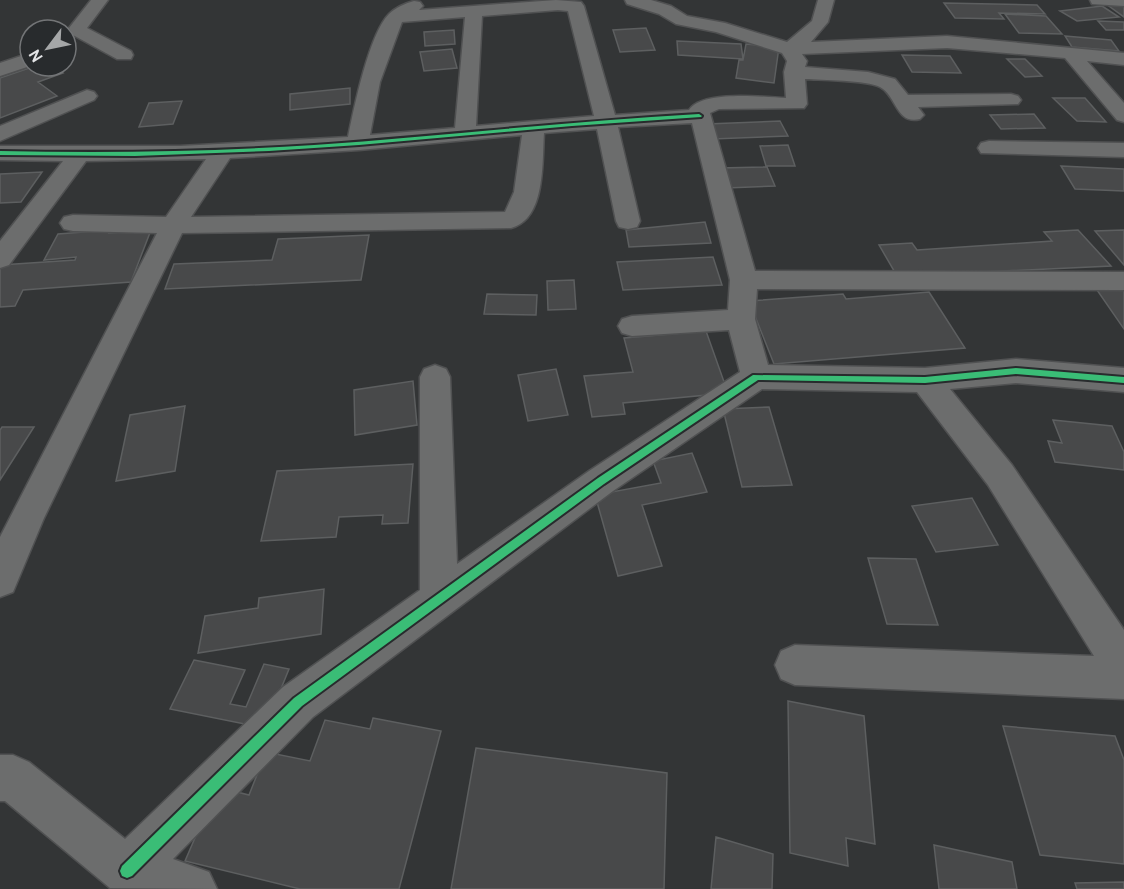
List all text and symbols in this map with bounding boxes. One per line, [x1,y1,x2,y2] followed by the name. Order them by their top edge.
[18,18,78,78] north arrow
[25,45,49,65] text: N

